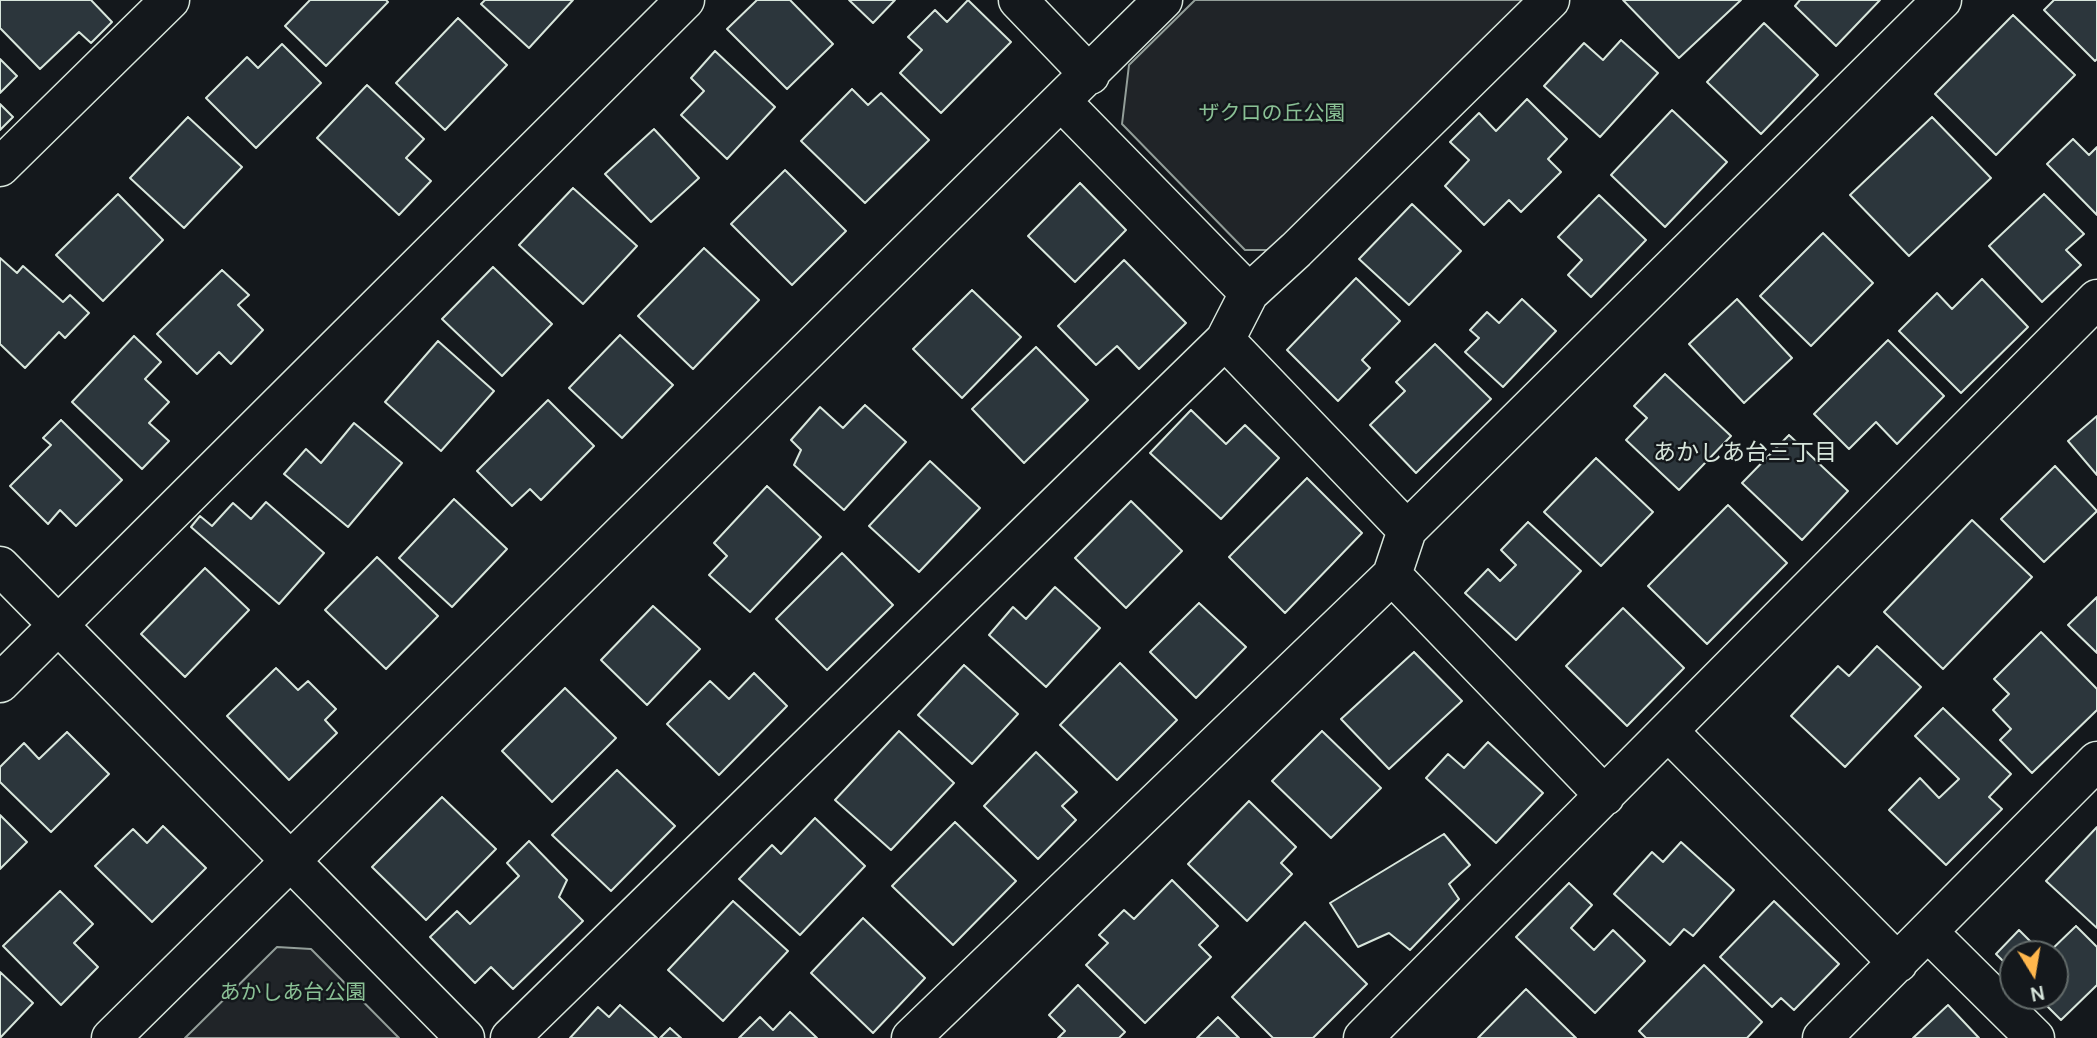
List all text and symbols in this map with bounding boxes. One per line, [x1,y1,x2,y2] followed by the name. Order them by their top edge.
[1199,101,1345,127] park label: ザクロの丘公園
[1653,440,1837,468] district label: あかしあ台三丁目
[1999,940,2069,1010] north arrow
[220,980,366,1006] park label: あかしあ台公園
[2028,980,2047,1008] text: N

